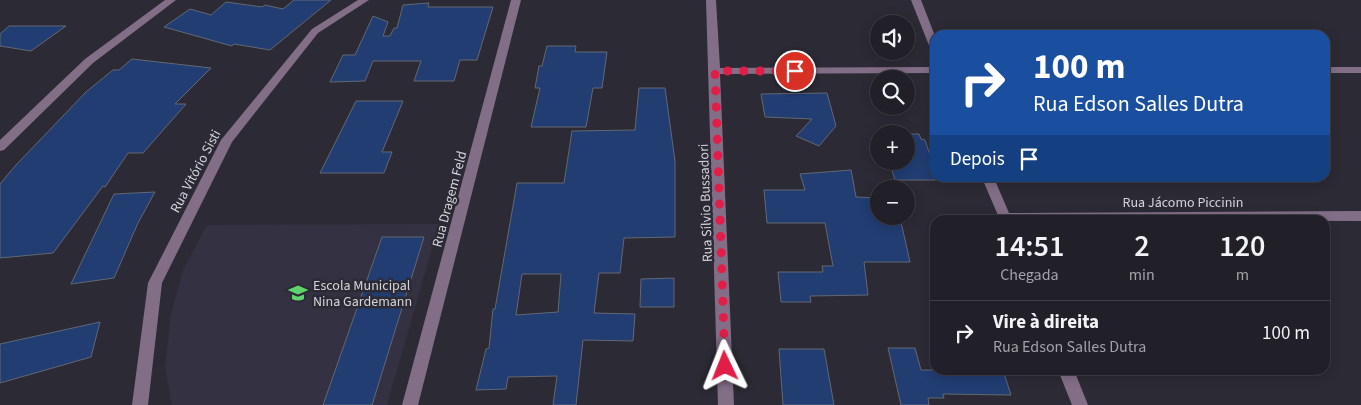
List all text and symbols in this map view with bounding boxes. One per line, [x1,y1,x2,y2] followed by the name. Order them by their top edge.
[870,15,915,225] map controls
[870,15,915,60] button: sound
[1033,42,1125,92] text: 100 m
[774,50,816,92] pin
[950,50,1015,115] icon: right
[781,57,809,85] icon: arrive
[870,70,915,115] button: search
[1033,88,1244,120] text: Rua Edson Salles Dutra
[870,125,915,170] button: +
[166,126,226,217] street label: Rua Vitório Sisti
[694,143,718,263] street label: Rua Sílvio Bussadori
[1015,145,1043,173] icon: arrive
[950,146,1005,173] text: Depois
[428,149,472,250] street label: Rua Dragem Feld
[870,180,915,225] button: −
[1123,193,1243,213] street label: Rua Jácomo Piccinin
[995,225,1064,268] text: 14:51
[1134,225,1150,268] text: 2
[1219,225,1265,268] text: 120
[1000,264,1059,286] text: Chegada
[1129,264,1155,286] text: min
[1236,264,1249,286] text: m
[313,276,412,312] place label: Escola Municipal Nina Gardemann
[287,282,309,304] school or university icon: Escola Municipal Nina Gardemann
[993,309,1099,336] text: Vire à direita
[950,319,978,347] icon: right
[1262,320,1310,347] text: 100 m
[993,336,1146,358] text: Rua Edson Salles Dutra
[698,339,750,391] position arrow

